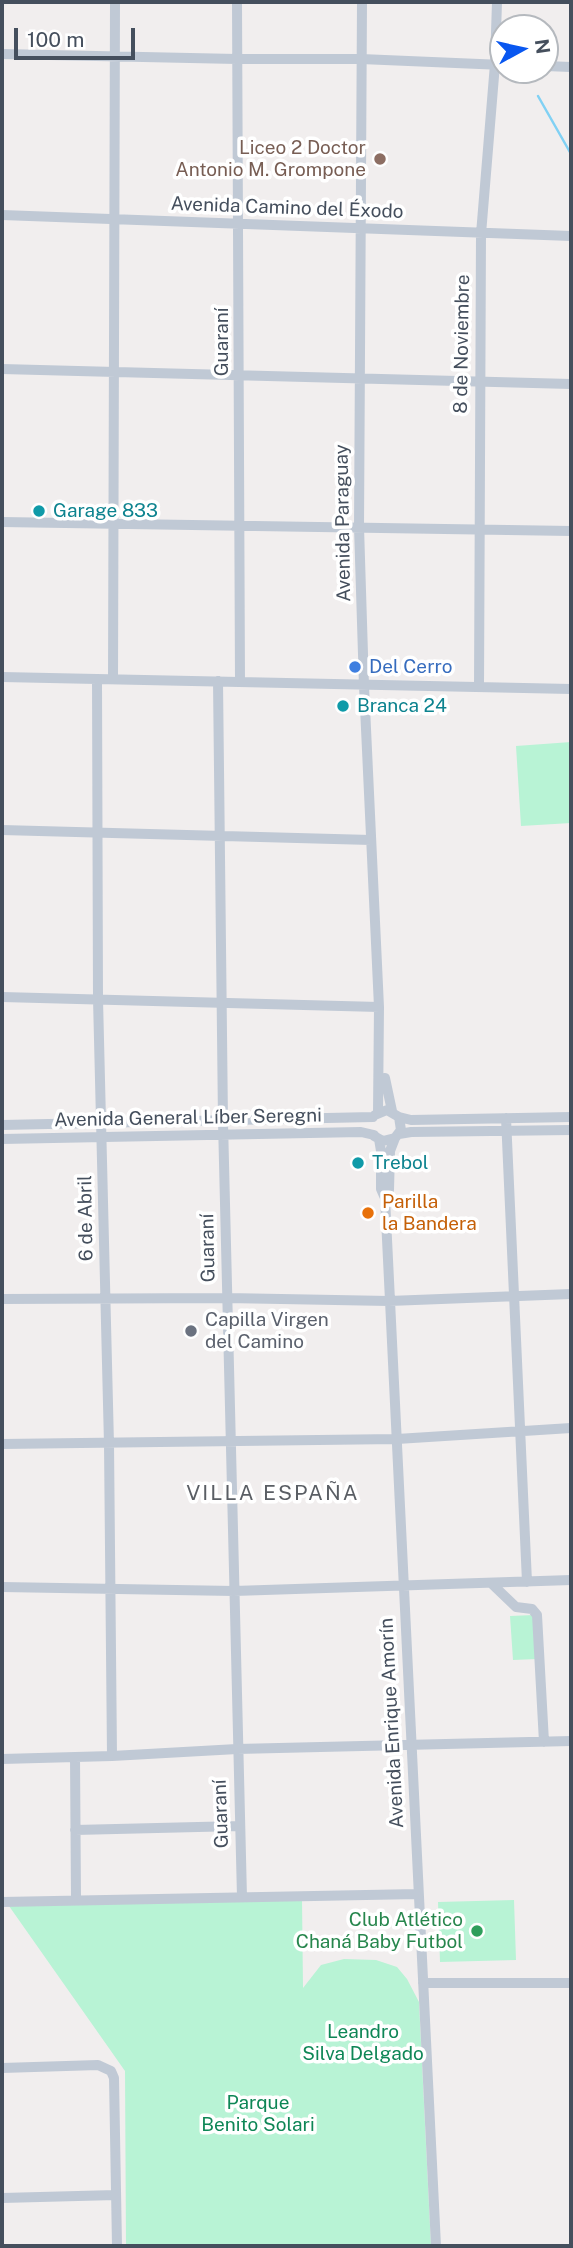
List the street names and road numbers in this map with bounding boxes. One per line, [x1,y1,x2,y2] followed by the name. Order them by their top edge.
[170,193,404,223] street label: Avenida Camino del Éxodo
[449,274,475,414] street label: 8 de Noviembre
[211,308,233,376] street label: Guaraní
[330,444,356,602] street label: Avenida Paraguay
[54,1104,322,1132] street label: Avenida General Líber Seregni
[74,1175,98,1261] street label: 6 de Abril
[196,1213,220,1283] street label: Guaraní
[375,1617,409,1829] street label: Avenida Enrique Amorín
[208,1779,234,1849] street label: Guaraní

